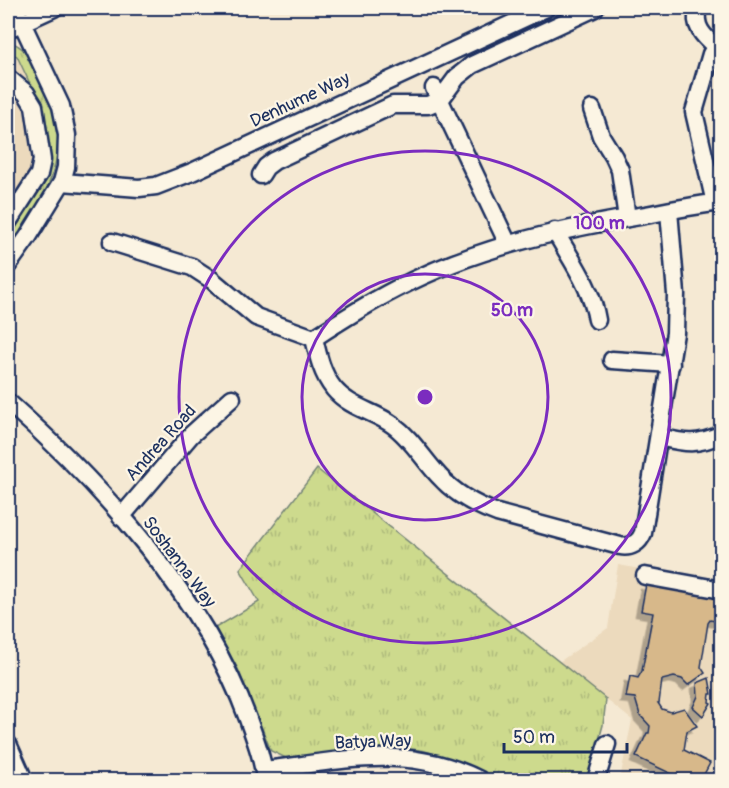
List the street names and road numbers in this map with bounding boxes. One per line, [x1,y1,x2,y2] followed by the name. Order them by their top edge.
[247,67,354,133] street label: Denhume Way
[121,400,201,486] street label: Andrea Road
[137,512,221,613] street label: Soshanna Way
[334,729,412,755] street label: Batya Way

